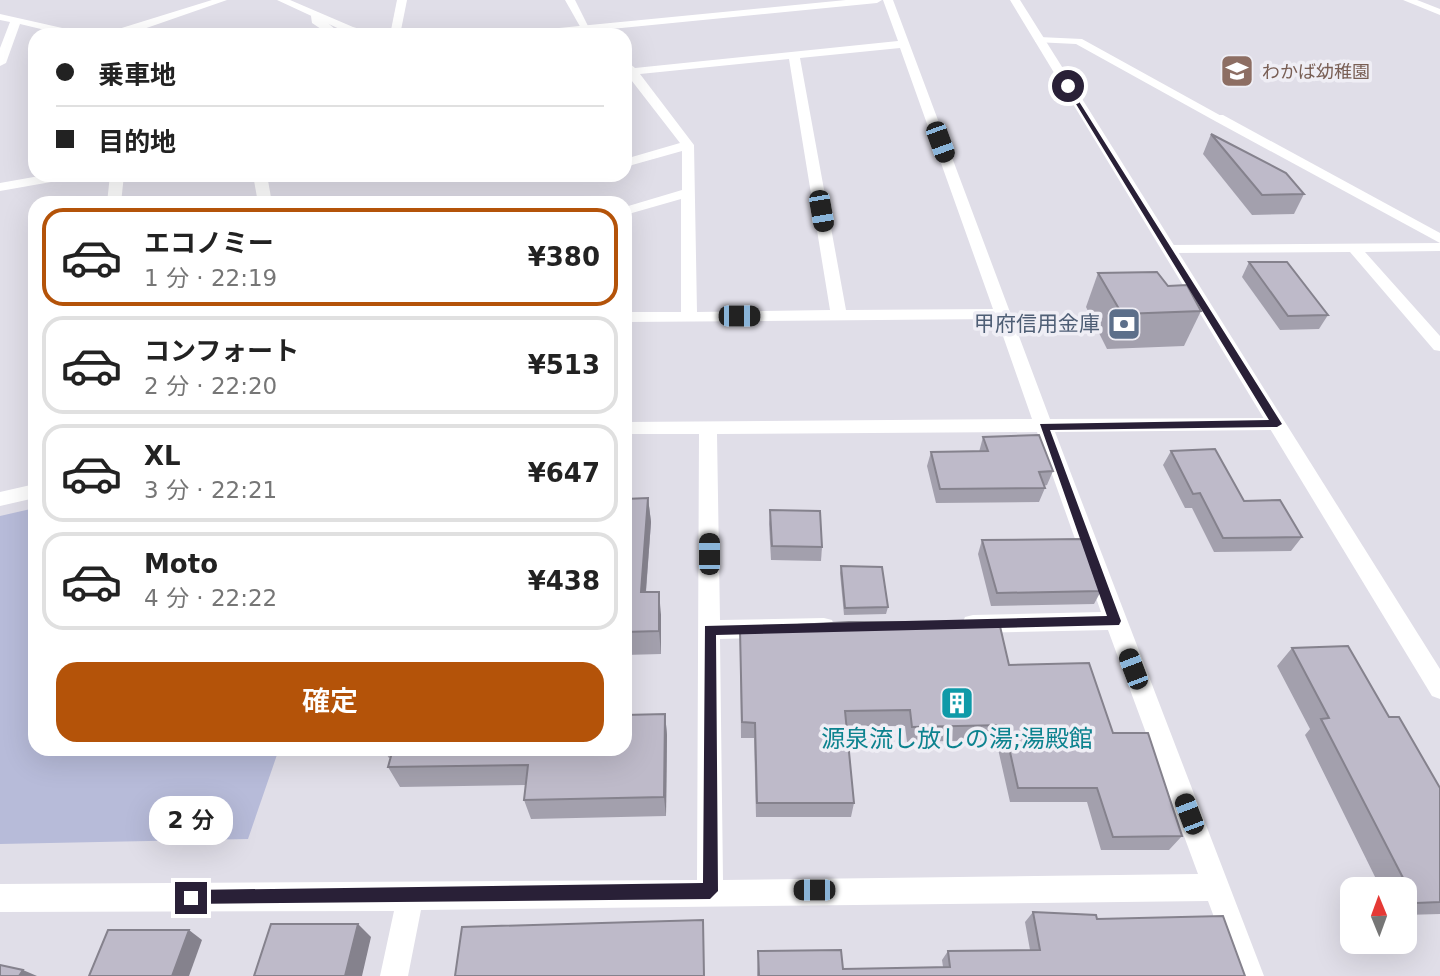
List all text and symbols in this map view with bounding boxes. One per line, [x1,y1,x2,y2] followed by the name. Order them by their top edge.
[1218,52,1256,90] school or university icon: わかば幼稚園
[98,60,176,90] text: 乗車地
[1262,61,1370,82] place label: わかば幼稚園
[1052,70,1084,102] route start
[923,119,958,165] car
[98,127,176,157] text: 目的地
[808,188,835,234] car
[60,226,123,289] icon: car
[144,228,274,258] text: エコノミー
[528,242,600,272] text: ¥380
[144,265,277,291] text: 1 分 · 22:19
[1105,305,1143,343] bank icon: 甲府信用金庫
[719,306,761,327] car
[974,312,1100,336] place label: 甲府信用金庫
[60,334,123,397] icon: car
[144,336,299,366] text: コンフォート
[528,350,600,380] text: ¥513
[144,373,277,399] text: 2 分 · 22:20
[144,441,181,471] text: XL
[60,442,123,505] icon: car
[528,458,600,488] text: ¥647
[144,477,277,503] text: 3 分 · 22:21
[699,533,720,575] car
[144,549,218,579] text: Moto
[60,550,123,613] icon: car
[528,566,600,596] text: ¥438
[144,585,277,611] text: 4 分 · 22:22
[1116,646,1151,692] car
[56,662,604,742] button: 確定
[938,684,976,722] building icon: 源泉流し放しの湯;湯殿館
[821,725,1093,753] place label: 源泉流し放しの湯;湯殿館
[1172,791,1207,837] car
[149,796,233,846] callout: 2 分
[167,807,215,833] text: 2 分
[1340,877,1418,954] north arrow
[1340,877,1417,954] map controls
[794,880,836,901] car
[175,882,207,914] route end

